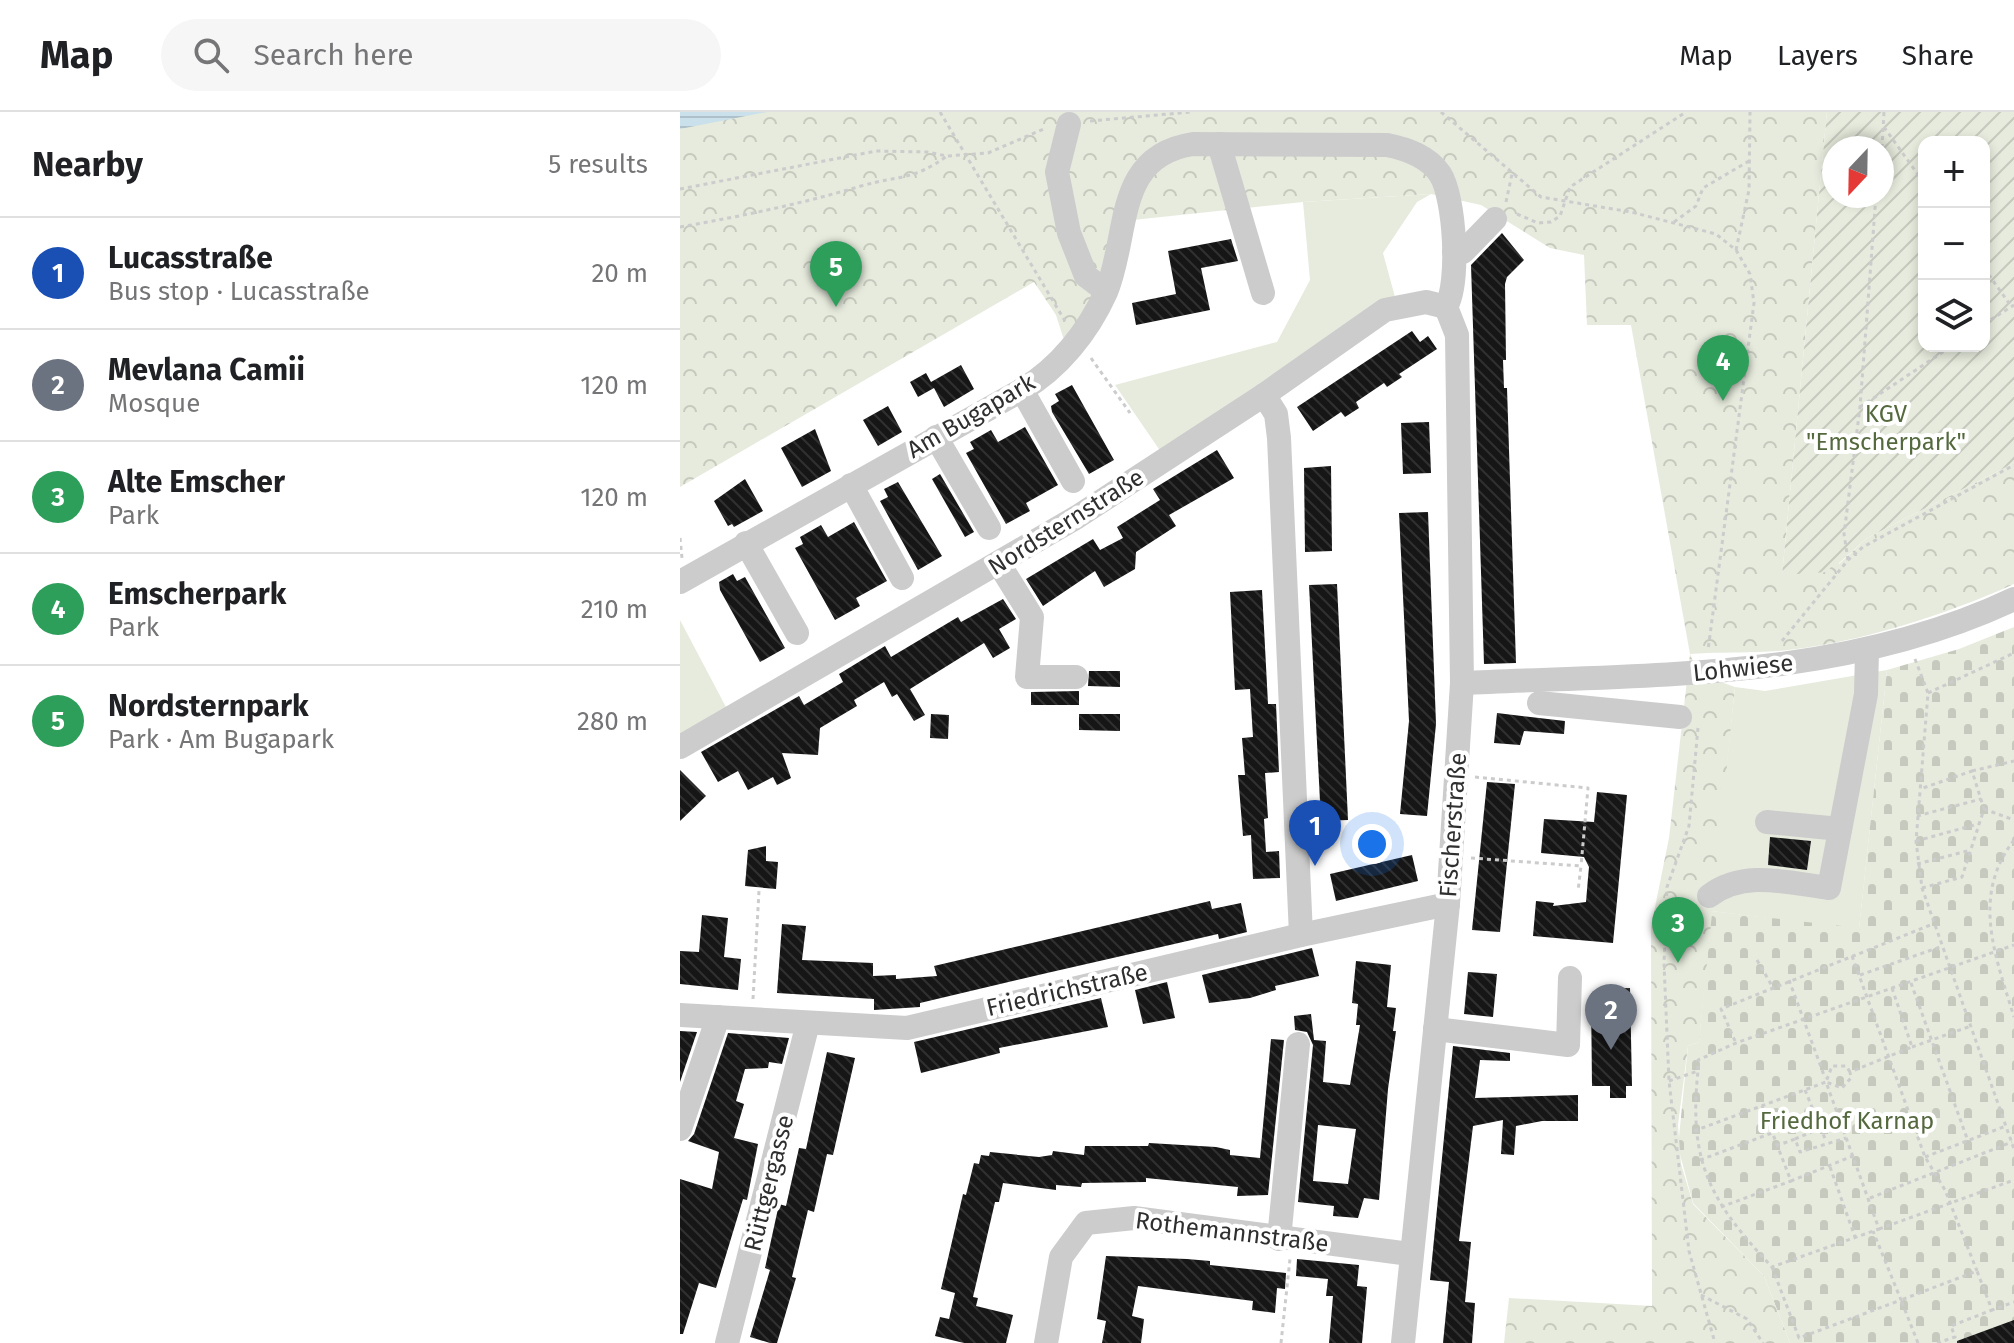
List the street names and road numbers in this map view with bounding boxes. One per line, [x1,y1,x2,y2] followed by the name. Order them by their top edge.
[902,368,1041,464] street label: Am Bugapark
[983,463,1149,581] street label: Nordsternstraße
[1691,649,1795,687] street label: Lohwiese
[1434,752,1472,898] street label: Fischerstraße
[984,958,1150,1022] street label: Friedrichstraße
[739,1112,799,1254] street label: Rüttgergasse
[1134,1206,1330,1258] street label: Rothemannstraße

